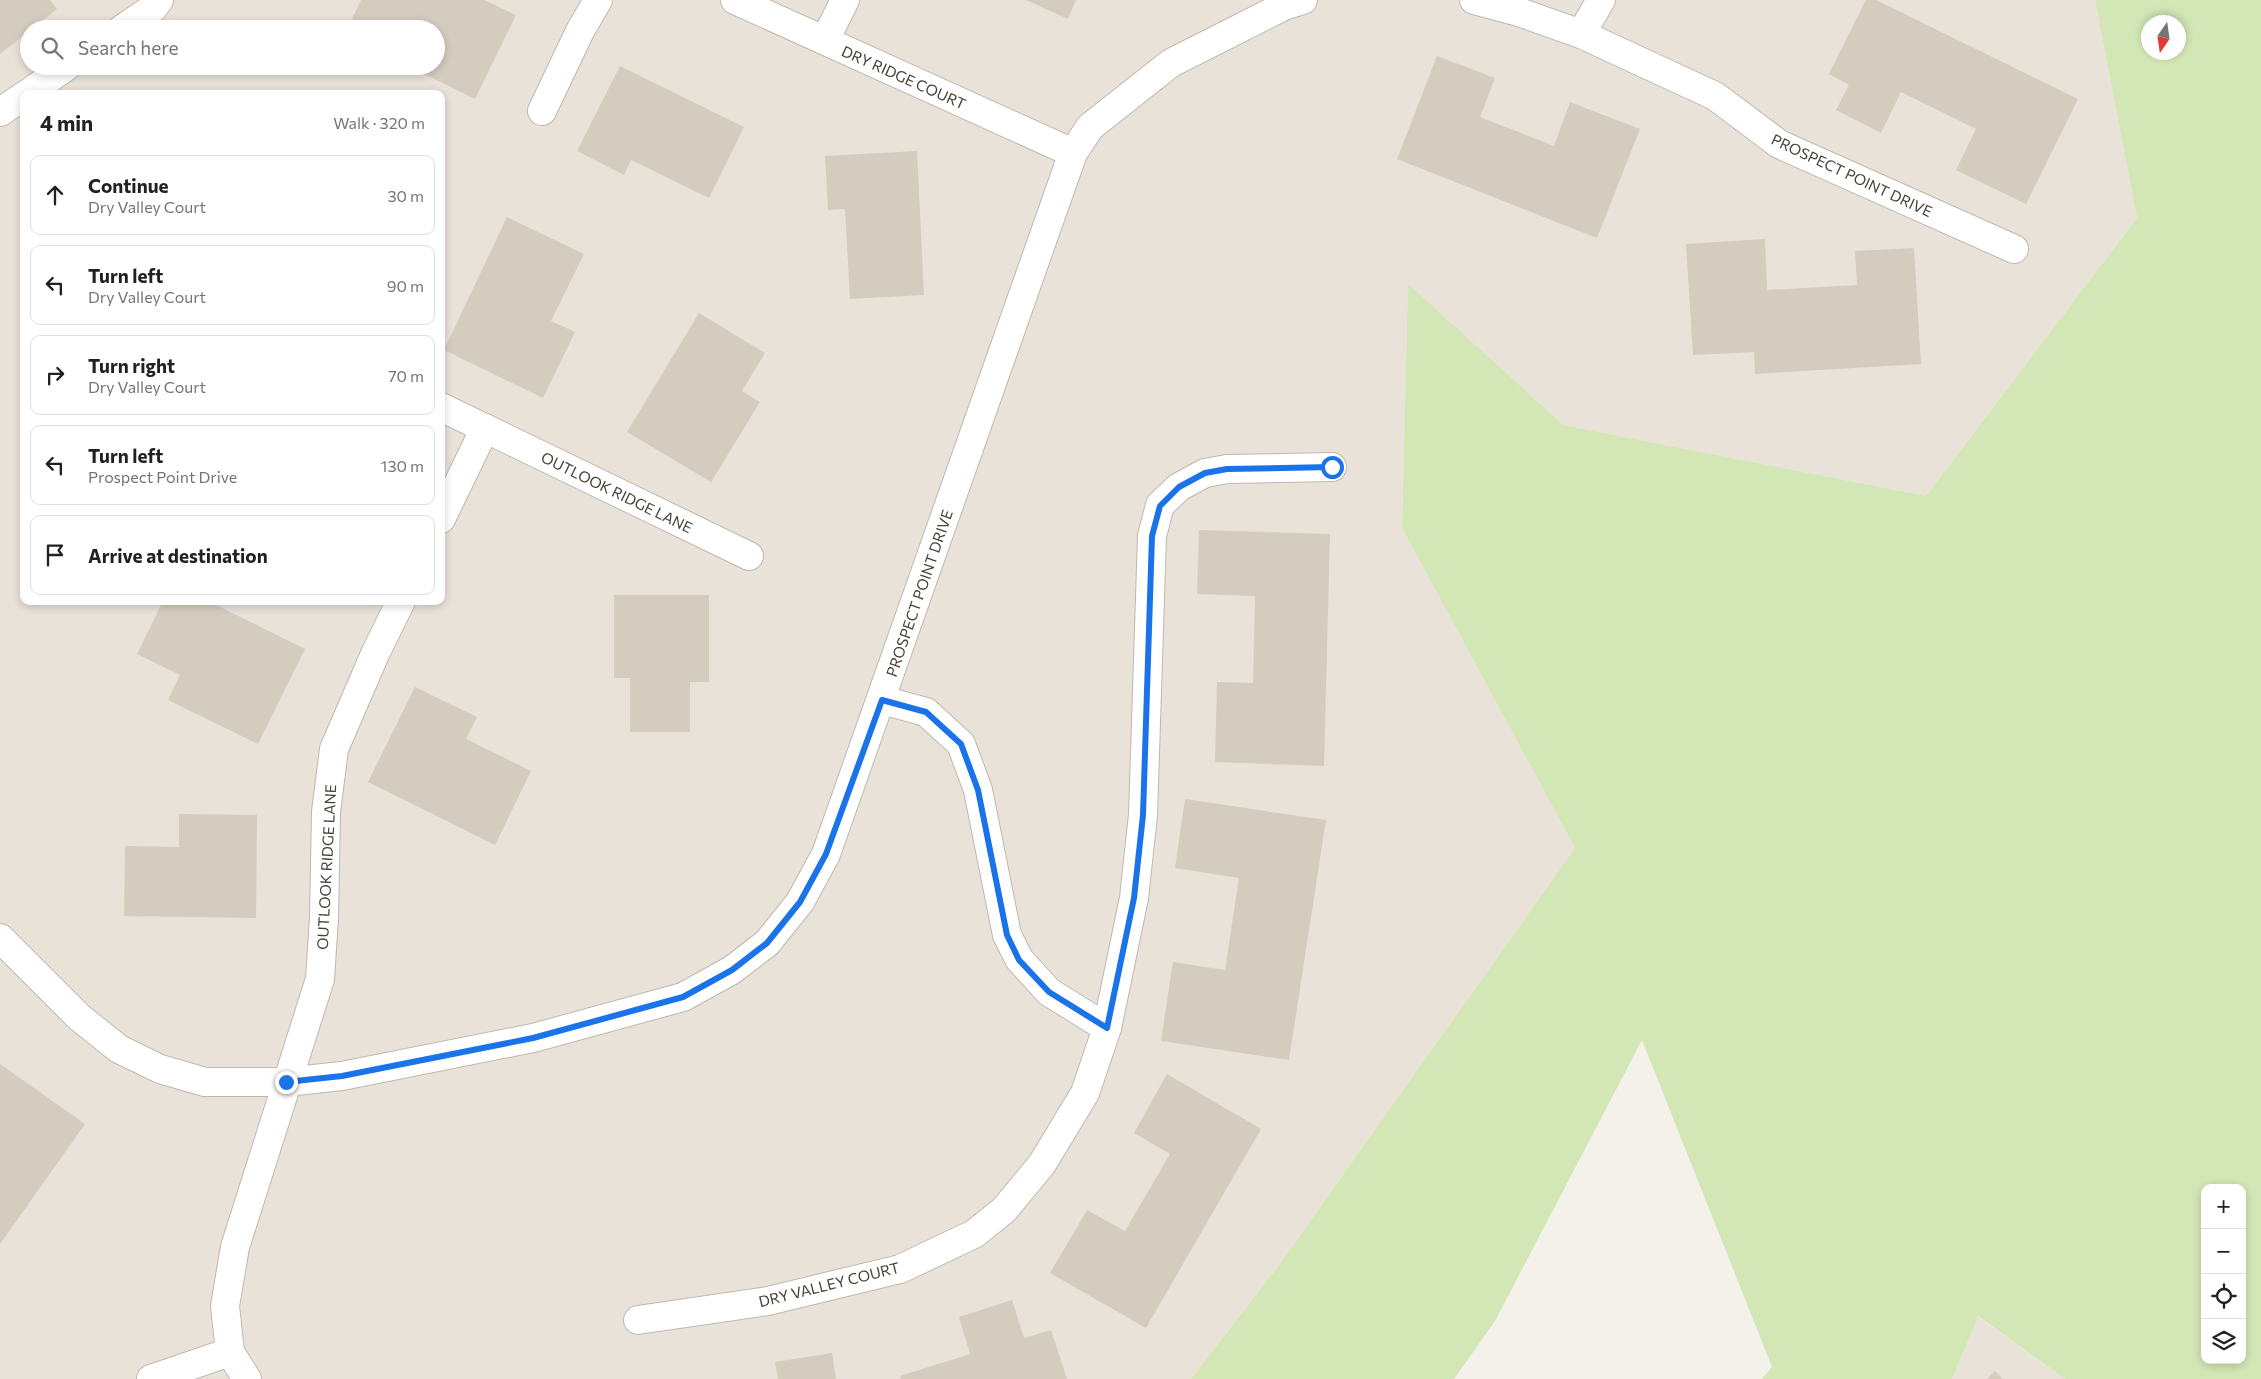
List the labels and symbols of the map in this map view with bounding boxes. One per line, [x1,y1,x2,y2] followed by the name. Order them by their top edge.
[2141,15,2186,60] north arrow
[839,41,969,113] street label: DRY RIDGE COURT
[1769,130,1935,220] street label: PROSPECT POINT DRIVE
[539,448,696,536] street label: OUTLOOK RIDGE LANE
[1321,456,1344,479] route start
[882,507,956,679] street label: PROSPECT POINT DRIVE
[313,784,339,950] street label: OUTLOOK RIDGE LANE
[275,1071,298,1094] route end
[757,1258,902,1310] street label: DRY VALLEY COURT

